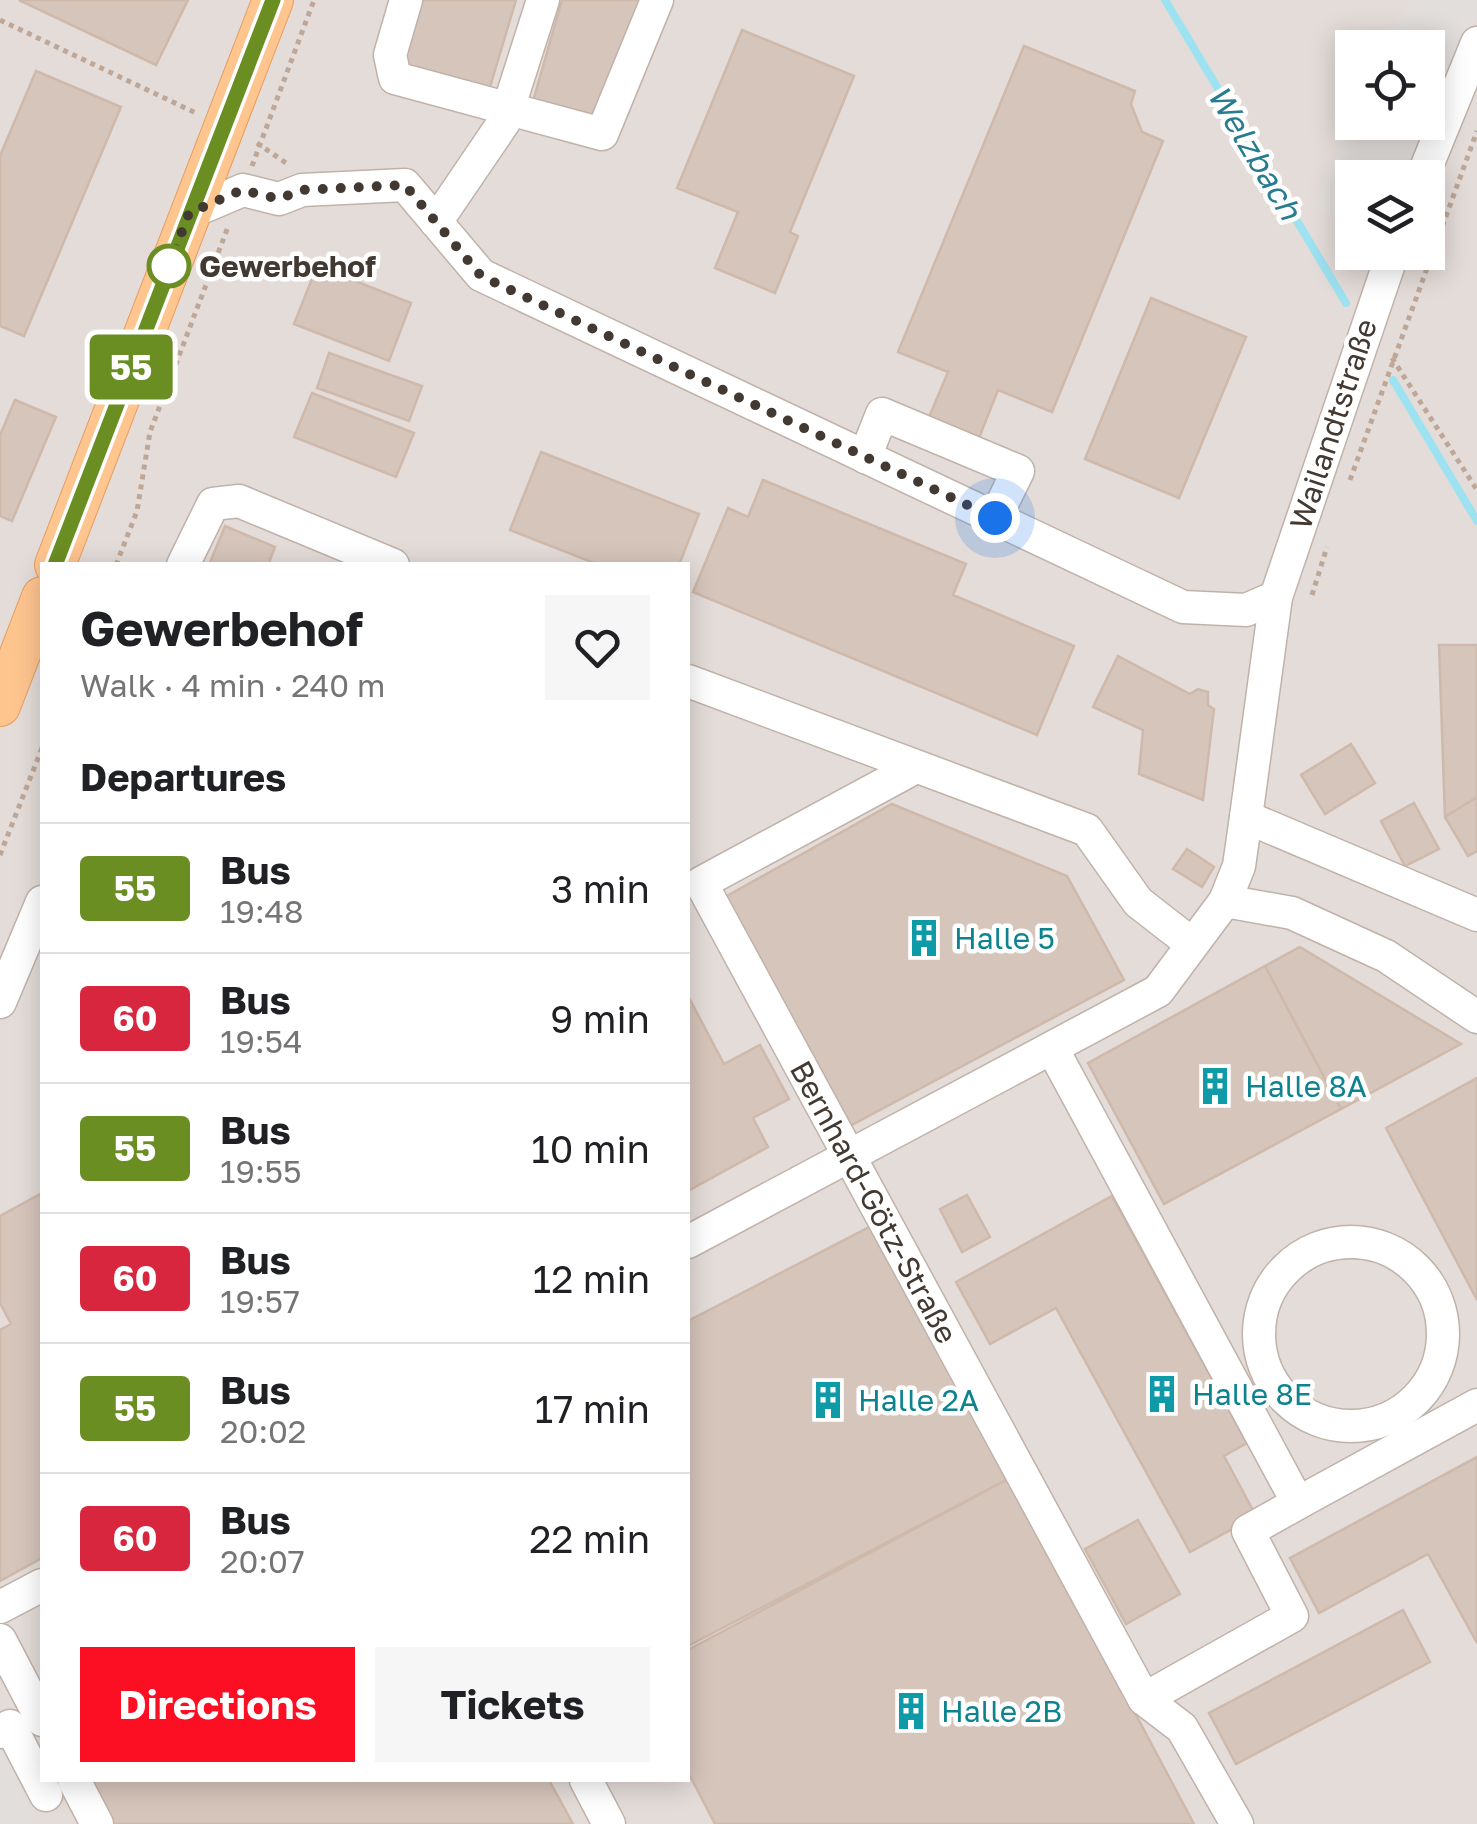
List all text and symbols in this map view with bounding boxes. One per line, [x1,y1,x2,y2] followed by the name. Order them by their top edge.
[1335,30,1445,270] map controls
[1335,30,1445,140] button: locate
[1200,78,1311,227] water label: Welzbach
[1335,160,1445,270] button: layers
[148,245,190,287] marker: Gewerbehof
[199,248,376,284] place label: Gewerbehof
[1282,314,1384,534] street label: Wailandtstraße
[86,334,176,400] line badge: 55
[110,346,152,388] text: 55
[970,493,1020,543] your location
[545,595,650,700] button: heart
[80,599,363,657] text: Gewerbehof
[80,666,385,704] text: Walk · 4 min · 240 m
[80,754,286,799] text: Departures
[220,847,291,892] text: Bus
[551,866,650,911] text: 3 min
[114,867,156,909] text: 55
[220,892,304,930] text: 19:48
[903,917,945,959] building icon: Halle 5
[954,920,1055,956] place label: Halle 5
[220,977,291,1022] text: Bus
[550,996,650,1041] text: 9 min
[113,997,157,1039] text: 60
[220,1022,303,1060] text: 19:54
[783,1055,965,1349] street label: Bernhard-Götz-Straße
[1194,1065,1236,1107] building icon: Halle 8A
[1245,1068,1367,1104] place label: Halle 8A
[220,1107,291,1152] text: Bus
[531,1126,650,1171] text: 10 min
[114,1127,156,1169] text: 55
[220,1152,302,1190] text: 19:55
[220,1237,291,1282] text: Bus
[533,1256,650,1301] text: 12 min
[113,1257,157,1299] text: 60
[220,1282,300,1320] text: 19:57
[220,1367,291,1412] text: Bus
[1141,1373,1183,1415] building icon: Halle 8E
[1192,1376,1312,1412] place label: Halle 8E
[807,1379,849,1421] building icon: Halle 2A
[858,1382,979,1418] place label: Halle 2A
[535,1386,650,1431] text: 17 min
[114,1387,156,1429] text: 55
[220,1412,306,1450] text: 20:02
[220,1497,291,1542] text: Bus
[529,1516,650,1561] text: 22 min
[113,1517,157,1559] text: 60
[220,1542,305,1580] text: 20:07
[80,1647,355,1762] button: Directions
[375,1647,650,1762] button: Tickets
[890,1690,932,1732] building icon: Halle 2B
[941,1693,1062,1729] place label: Halle 2B

